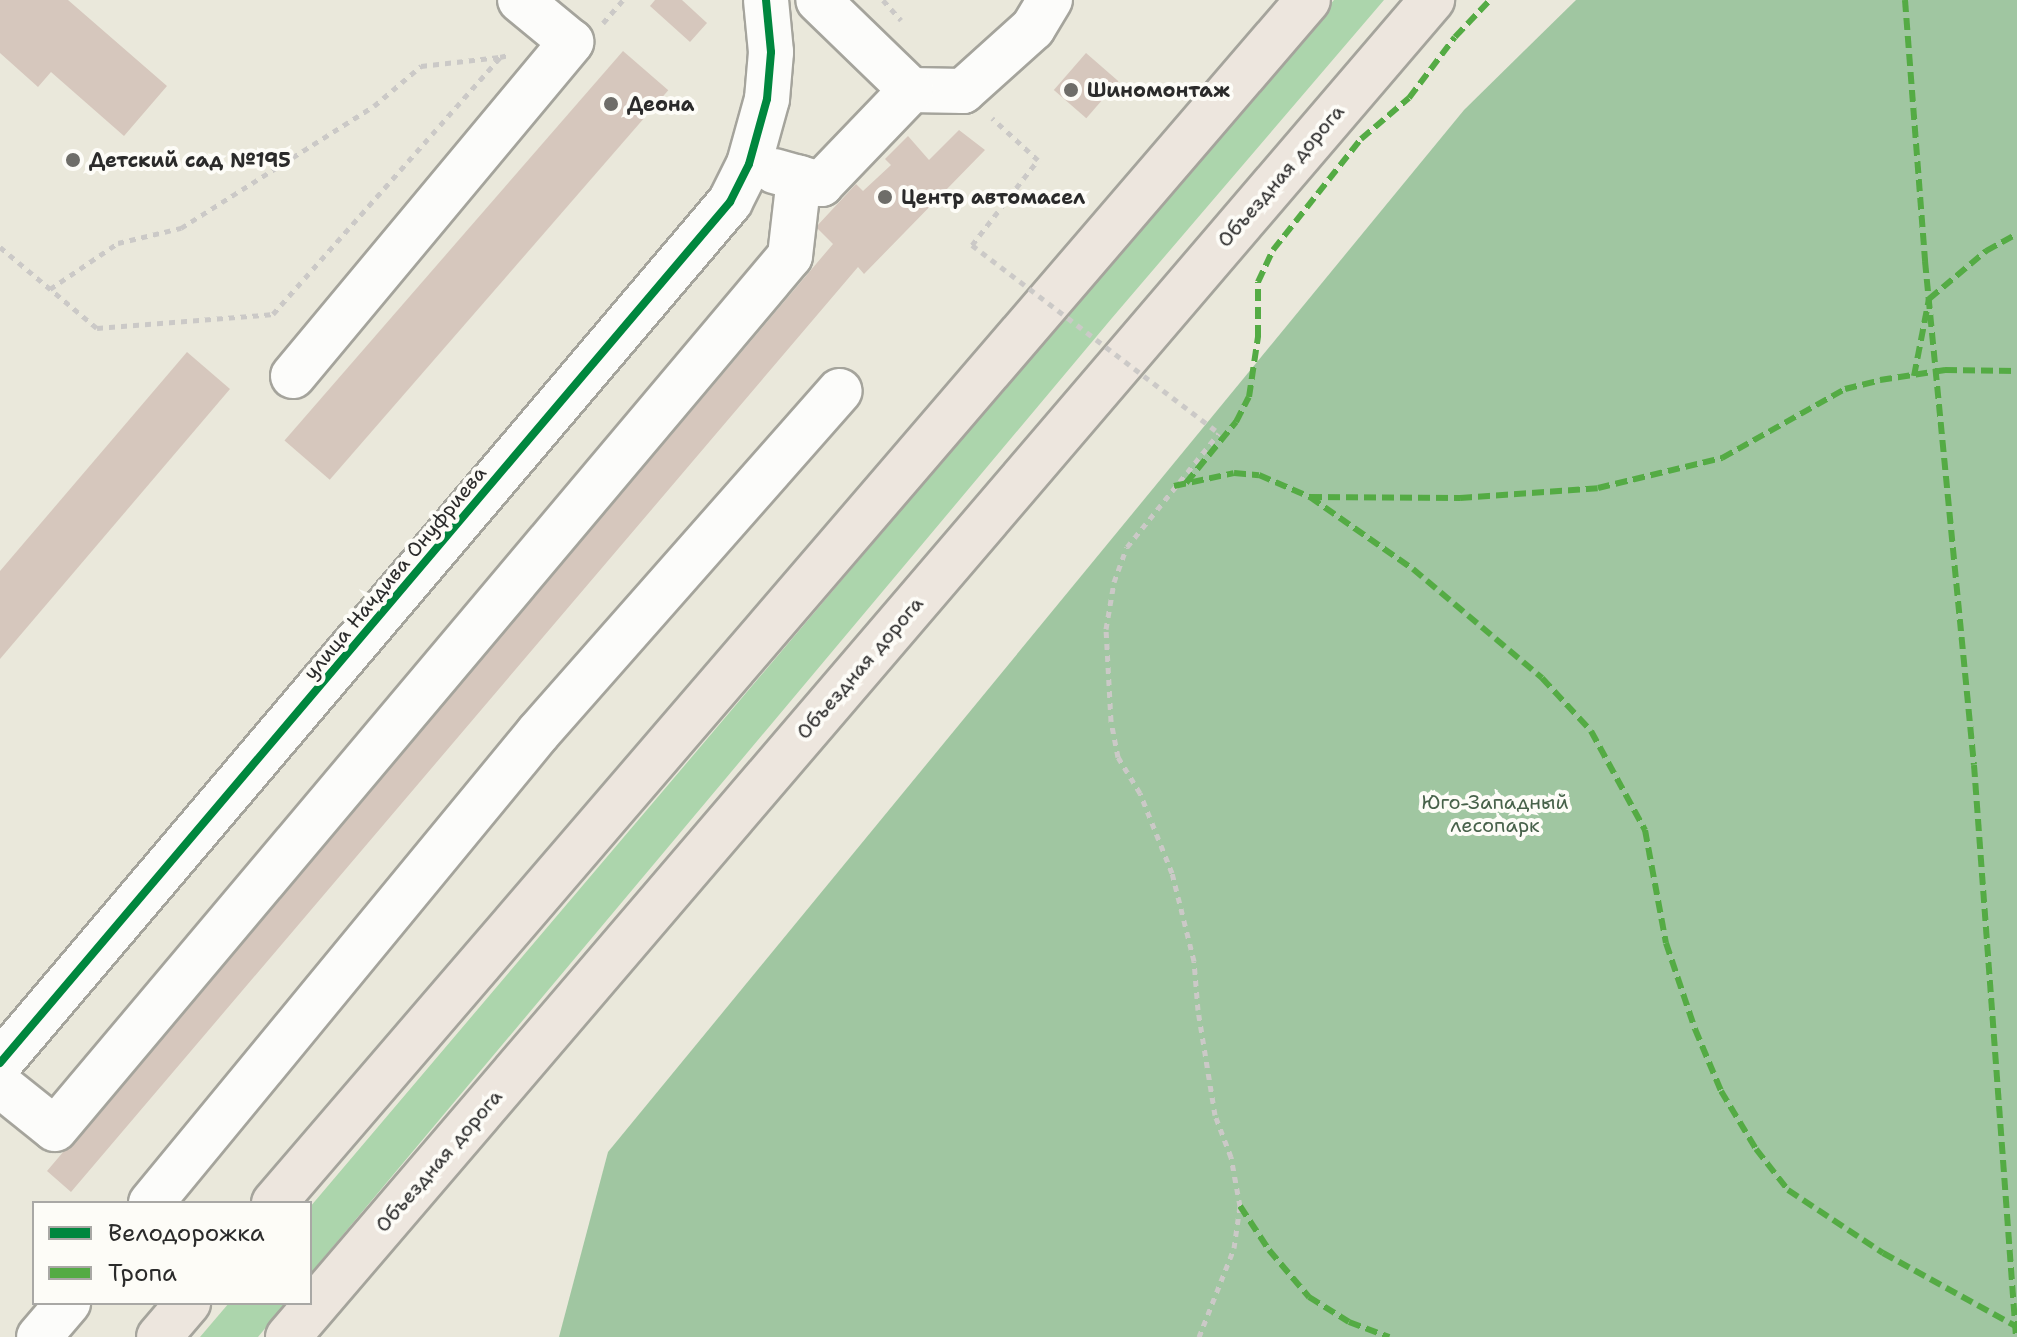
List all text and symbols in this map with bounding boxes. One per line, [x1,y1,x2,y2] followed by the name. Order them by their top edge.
[1087,78,1230,102] place label: Шиномонтаж
[1062,81,1080,99] marker: Шиномонтаж
[627,92,694,116] place label: Деона
[602,95,620,113] marker: Деона
[1213,100,1349,252] street label: Объездная дорога
[89,148,291,172] place label: Детский сад №195
[64,151,82,169] marker: Детский сад №195
[901,185,1085,209] place label: Центр автомасел
[876,188,894,206] marker: Центр автомасел
[299,461,491,685] street label: улица Начдива Онуфриева
[792,592,928,744] street label: Объездная дорога
[1421,791,1569,838] park label: Юго-Западный лесопарк
[371,1085,507,1237] street label: Объездная дорога
[32,1201,312,1305] legend
[108,1217,265,1249] text: Велодорожка
[108,1257,177,1289] text: Тропа

